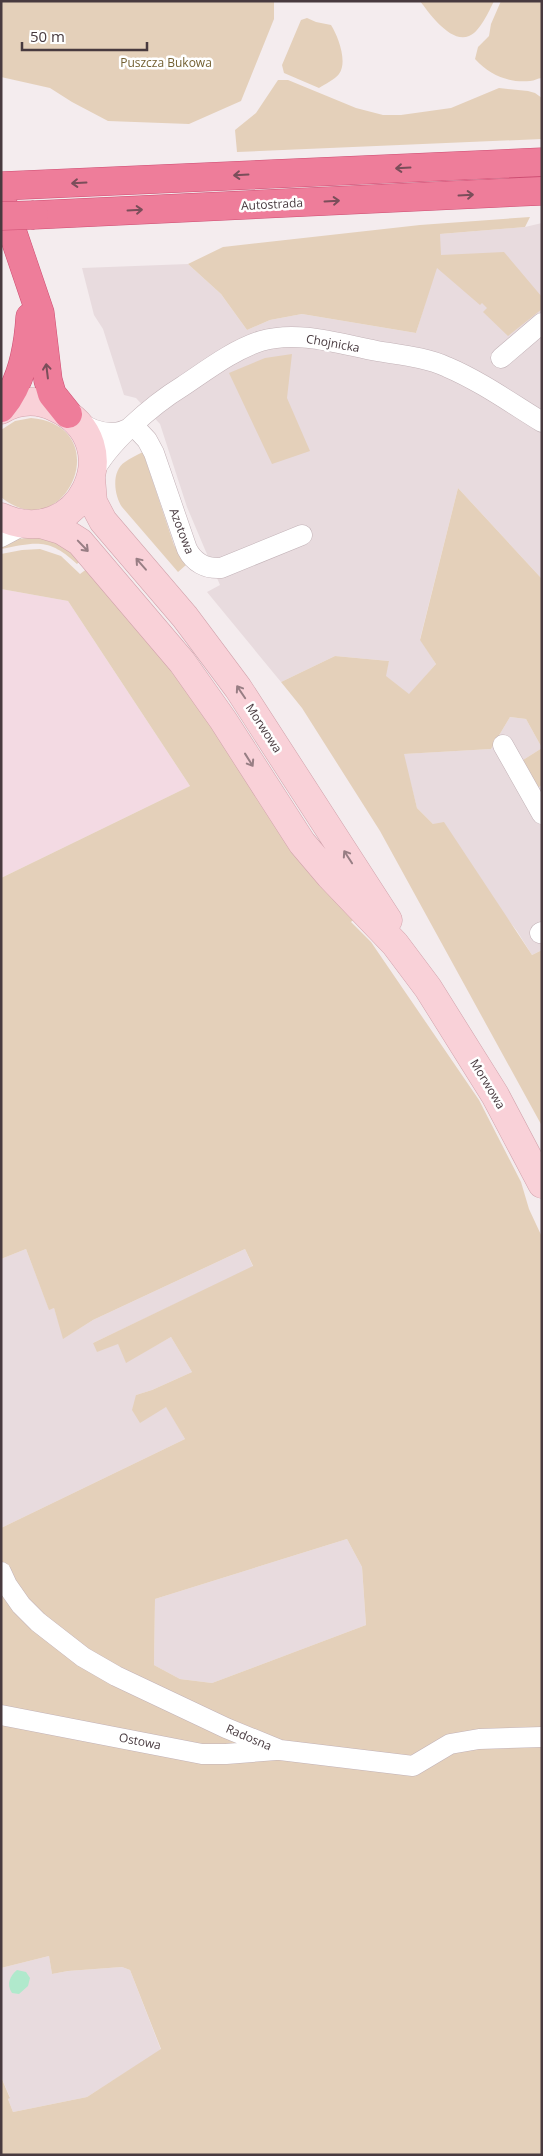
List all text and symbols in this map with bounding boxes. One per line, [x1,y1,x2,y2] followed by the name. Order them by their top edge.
[22,20,148,52] scale bar
[30,26,65,46] text: 50 m
[120,54,212,71] park label: Puszcza Bukowa
[396,163,412,173] one-way arrow
[233,171,249,180] one-way arrow
[71,178,87,187] one-way arrow
[458,190,474,199] one-way arrow
[241,194,303,214] street label: Autostrada
[324,196,340,206] one-way arrow
[126,206,142,215] one-way arrow
[305,330,361,356] street label: Chojnicka
[41,364,51,380] one-way arrow
[165,506,199,556] street label: Azotowa
[77,540,90,552] one-way arrow
[135,558,146,571] one-way arrow
[235,685,246,699] one-way arrow
[242,700,286,756] street label: Morwowa
[244,753,254,767] one-way arrow
[343,851,353,865] one-way arrow
[466,1056,510,1112] street label: Morwowa
[223,1720,275,1754] street label: Radosna
[118,1729,162,1753] street label: Ostowa

